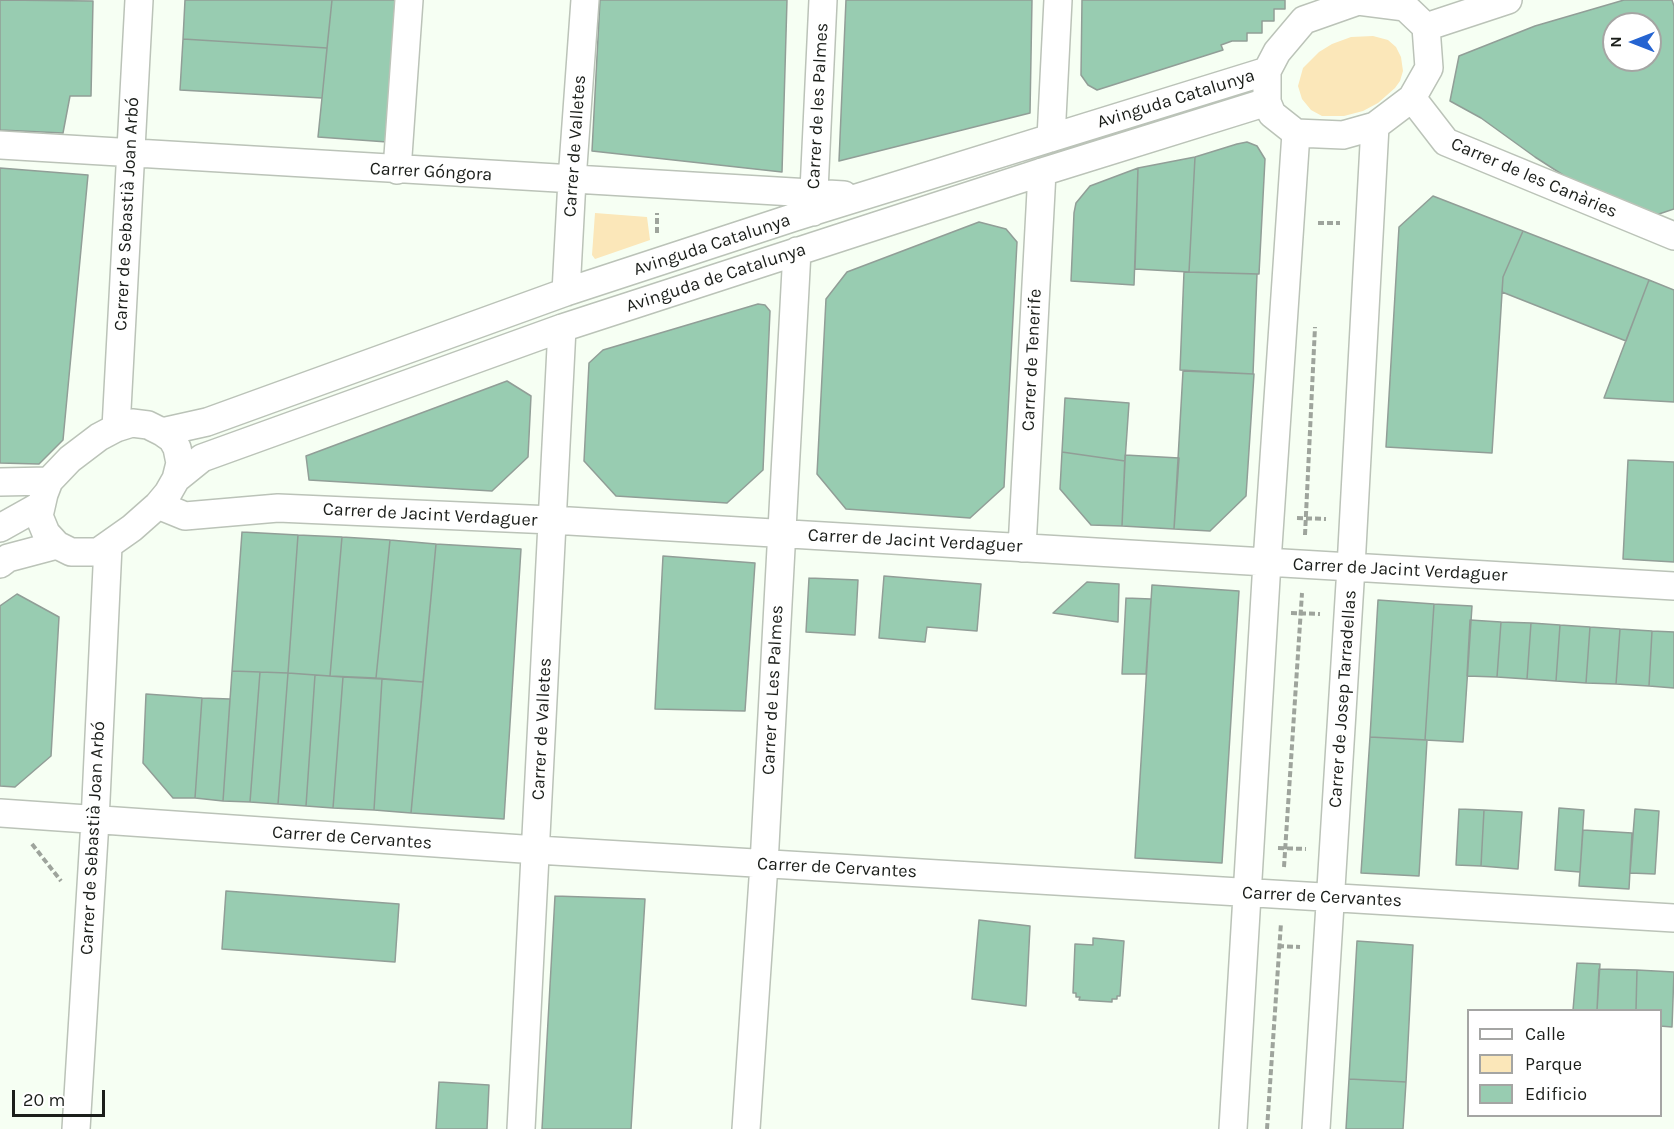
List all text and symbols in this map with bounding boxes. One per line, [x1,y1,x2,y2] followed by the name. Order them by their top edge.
[1602,12,1662,72] north arrow
[803,22,833,190] street label: Carrer de les Palmes
[1606,36,1625,48] text: N
[1095,65,1257,133] street label: Avinguda Catalunya
[559,74,591,218] street label: Carrer de Valletes
[110,97,144,331] street label: Carrer de Sebastià Joan Arbó
[1448,133,1620,223] street label: Carrer de les Canàries
[369,158,493,186] street label: Carrer Góngora
[631,209,793,281] street label: Avinguda Catalunya
[623,239,809,317] street label: Avinguda de Catalunya
[1017,288,1047,432] street label: Carrer de Tenerife
[322,499,538,531] street label: Carrer de Jacint Verdaguer
[807,525,1023,557] street label: Carrer de Jacint Verdaguer
[1292,554,1508,586] street label: Carrer de Jacint Verdaguer
[1325,589,1361,809] street label: Carrer de Josep Tarradellas
[758,605,788,775] street label: Carrer de Les Palmes
[527,657,557,801] street label: Carrer de Valletes
[76,721,110,955] street label: Carrer de Sebastià Joan Arbó
[271,822,433,854] street label: Carrer de Cervantes
[756,853,918,883] street label: Carrer de Cervantes
[1241,882,1403,912] street label: Carrer de Cervantes
[1467,1009,1662,1117] legend
[1525,1023,1565,1045] text: Calle
[1525,1053,1582,1075] text: Parque
[15,1078,108,1116] scale bar
[1525,1083,1587,1105] text: Edificio
[23,1089,65,1111] text: 20 m

